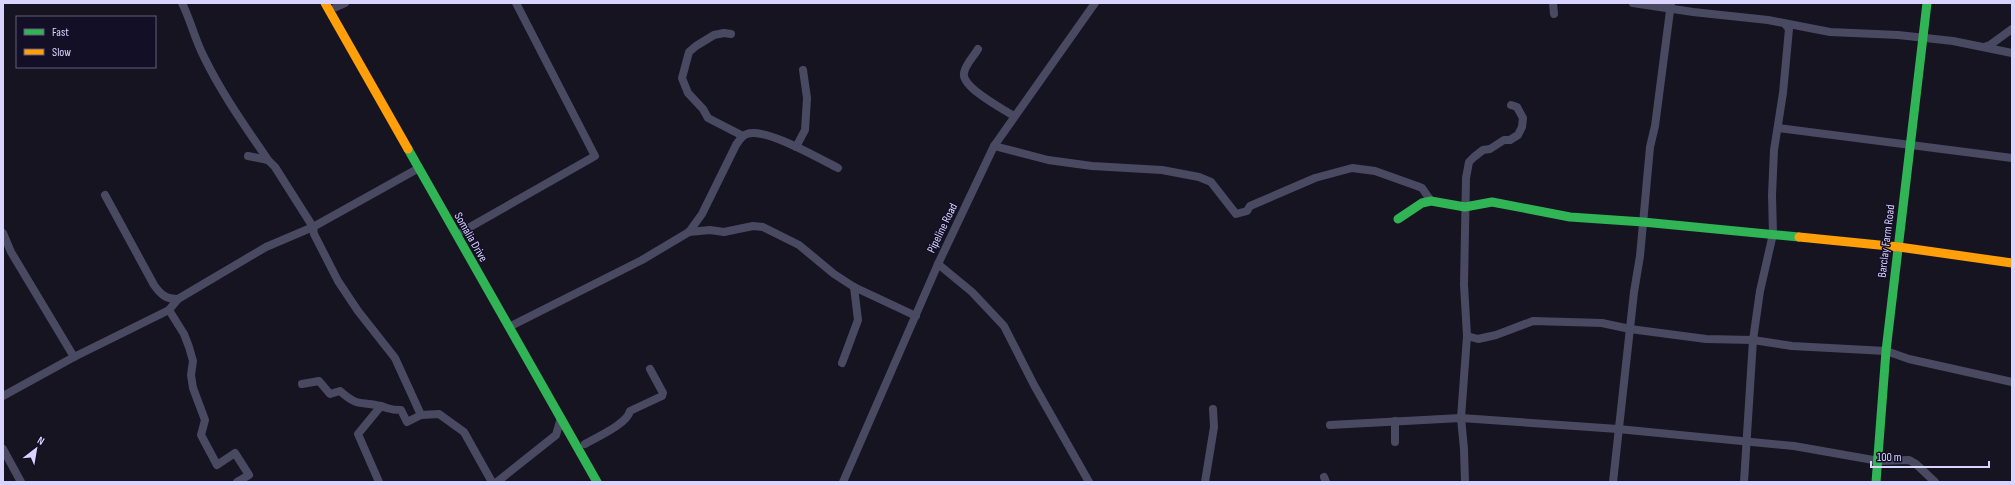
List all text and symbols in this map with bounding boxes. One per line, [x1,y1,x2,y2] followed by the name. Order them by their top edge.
[16,16,156,68] legend
[52,25,69,40] text: Fast
[52,45,71,60] text: Slow
[924,201,961,256] street label: Pipeline Road
[1875,204,1898,278] street label: Barclay Farm Road
[450,210,491,265] street label: Somalia Drive
[16,429,56,469] north arrow
[35,434,47,448] text: N
[1871,443,1989,469] scale bar
[1877,450,1902,465] text: 100 m

